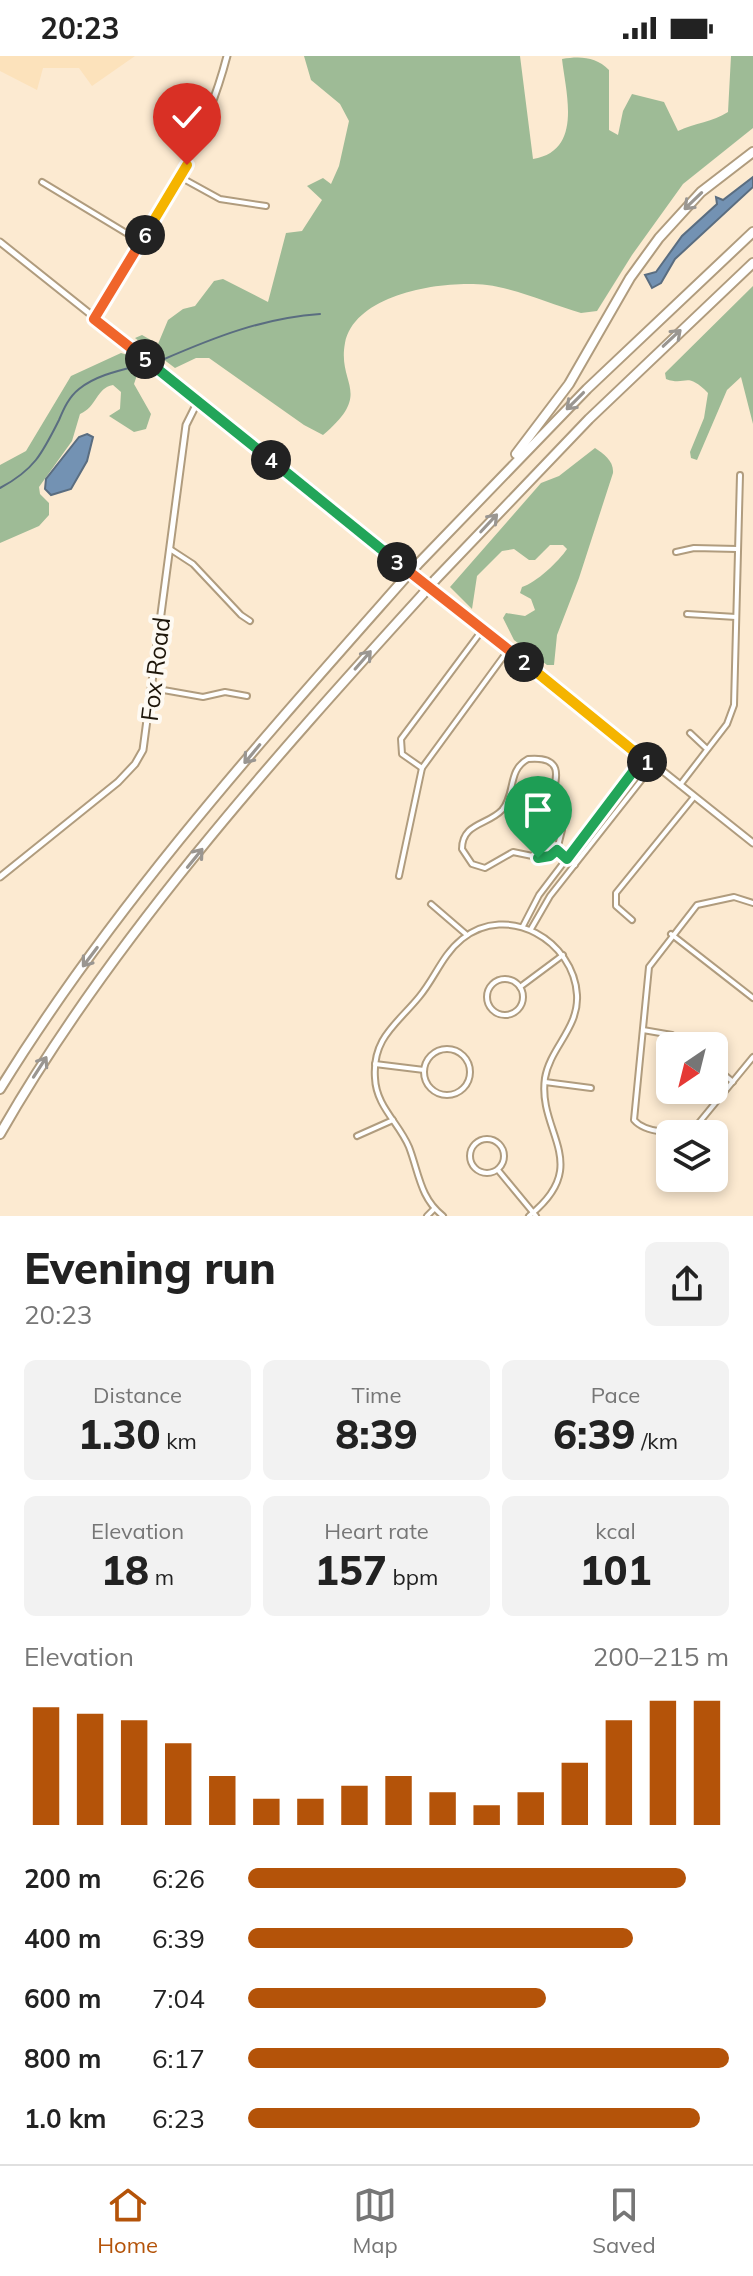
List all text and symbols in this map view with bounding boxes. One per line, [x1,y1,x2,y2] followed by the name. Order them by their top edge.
[40,9,119,47] text: 20:23
[153,83,221,165] pin
[165,95,209,139] icon: check
[684,191,703,210] one-way arrow
[125,215,165,255] pin: 6
[138,221,152,249] text: 6
[662,329,682,348] one-way arrow
[125,339,165,379] pin: 5
[138,345,152,373] text: 5
[565,392,585,411] one-way arrow
[251,440,291,480] pin: 4
[264,446,278,474] text: 4
[479,513,498,533] one-way arrow
[377,542,417,582] pin: 3
[390,548,404,576] text: 3
[134,615,176,723] street label: Fox Road
[504,642,544,682] pin: 2
[517,648,531,676] text: 2
[354,650,372,670] one-way arrow
[627,742,667,782] pin: 1
[243,743,261,763] one-way arrow
[640,748,654,776] text: 1
[504,776,572,858] pin
[516,788,560,832] icon: arrive
[187,848,204,869] one-way arrow
[82,946,99,967] one-way arrow
[656,1032,728,1104] north arrow
[656,1032,728,1192] map controls
[33,1056,49,1079] one-way arrow
[656,1120,728,1192] button: layers
[24,1240,276,1295] text: Evening run
[645,1242,729,1326] button: share
[24,1298,92,1331] text: 20:23
[93,1381,182,1409] text: Distance
[352,1381,401,1409] text: Time
[591,1381,640,1409] text: Pace
[78,1409,161,1459] text: 1.30
[335,1409,418,1459] text: 8:39
[553,1409,635,1459] text: 6:39
[161,1427,197,1455] text: km
[635,1427,678,1455] text: /km
[91,1517,184,1545] text: Elevation
[324,1517,429,1545] text: Heart rate
[595,1517,636,1545] text: kcal
[101,1545,149,1595] text: 18
[315,1545,387,1595] text: 157
[580,1545,652,1595] text: 101
[149,1563,174,1591] text: m
[387,1563,438,1591] text: bpm
[24,1640,134,1673] text: Elevation
[593,1640,729,1673] text: 200–215 m
[24,1862,101,1895] text: 200 m
[152,1862,205,1895] text: 6:26
[24,1922,101,1955] text: 400 m
[152,1922,205,1955] text: 6:39
[24,1982,101,2015] text: 600 m
[152,1982,205,2015] text: 7:04
[24,2042,101,2075] text: 800 m
[152,2042,205,2075] text: 6:17
[24,2102,107,2135] text: 1.0 km
[152,2102,205,2135] text: 6:23
[97,2183,158,2259] tab: Home
[352,2183,398,2259] tab: Map
[592,2183,656,2259] tab: Saved

